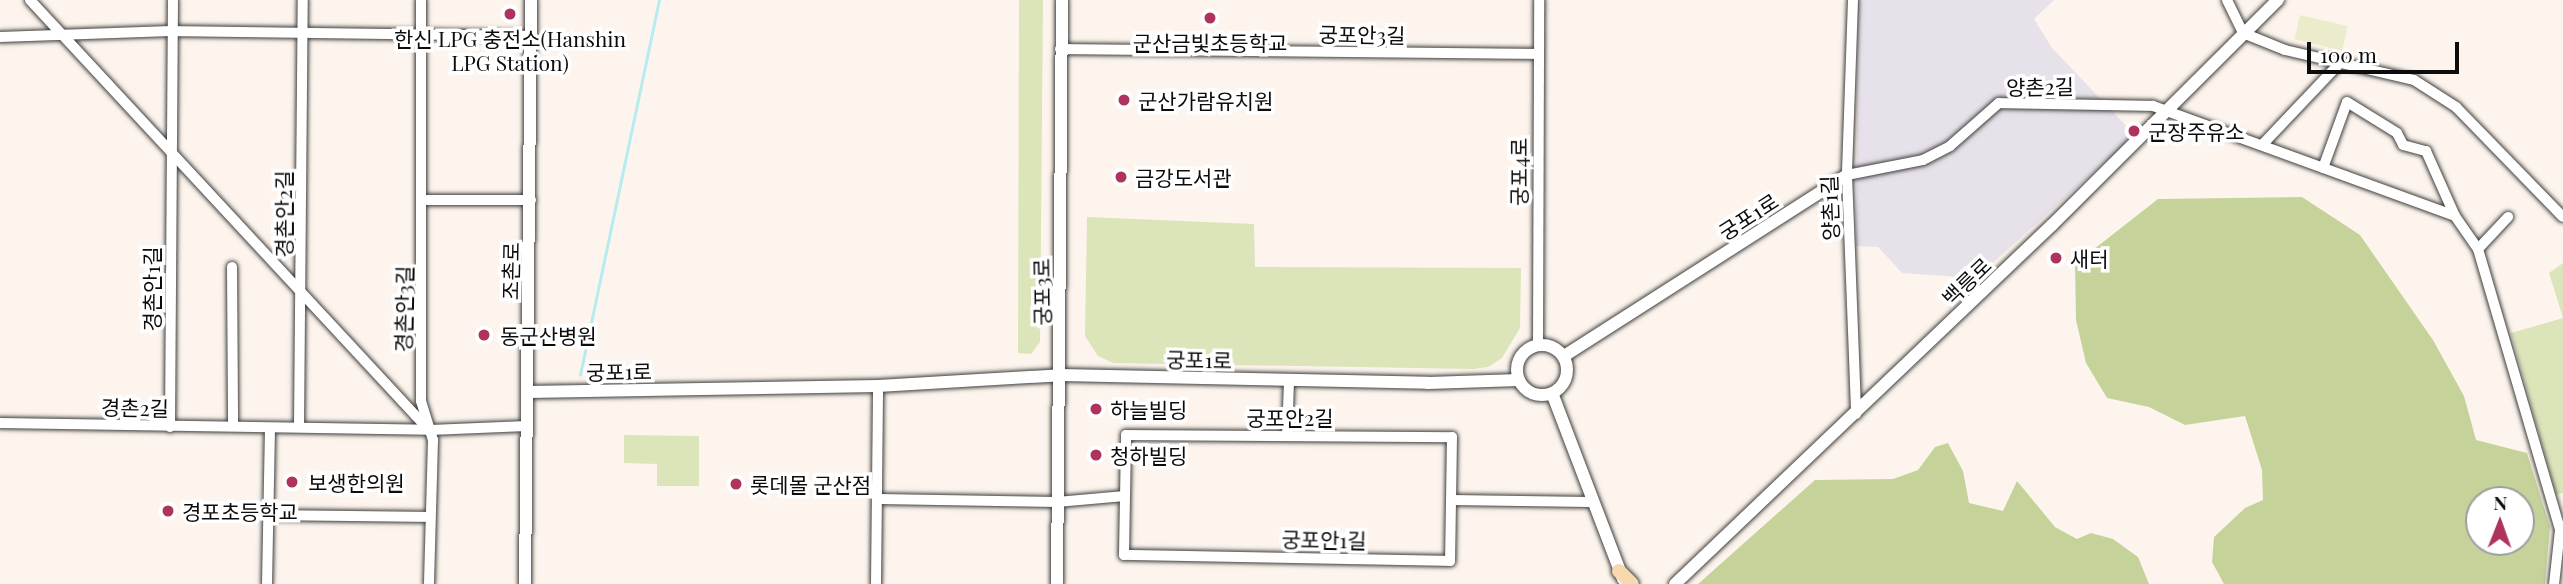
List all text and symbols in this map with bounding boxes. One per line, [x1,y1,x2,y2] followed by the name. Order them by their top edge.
[502,6,518,22] marker: 한신 LPG 충전소(Hanshin LPG Station)
[1202,10,1218,26] marker: 군산금빛초등학교
[1318,21,1406,47] street label: 궁포안3길
[394,25,626,75] place label: 한신 LPG 충전소(Hanshin LPG Station)
[2311,28,2463,72] scale bar
[1133,29,1287,55] place label: 군산금빛초등학교
[2320,40,2377,68] text: 100 m
[2006,73,2074,99] street label: 양촌2길
[1138,87,1273,113] place label: 군산가람유치원
[1116,92,1132,108] marker: 군산가람유치원
[2148,118,2245,144] place label: 군장주유소
[2126,123,2142,139] marker: 군장주유소
[1505,138,1531,206] street label: 궁포4로
[1135,164,1232,190] place label: 금강도서관
[1113,169,1129,185] marker: 금강도서관
[270,170,296,258] street label: 경촌안2길
[1815,175,1843,241] street label: 양촌1길
[1714,188,1782,244] street label: 궁포1로
[497,242,523,300] street label: 조촌로
[2070,245,2109,271] place label: 새터
[138,246,164,332] street label: 경촌안1길
[2048,250,2064,266] marker: 새터
[1936,252,1996,310] street label: 백릉로
[1028,258,1054,326] street label: 궁포3로
[390,265,416,353] street label: 경촌안3길
[500,322,597,348] place label: 동군산병원
[474,325,494,345] marker: 동군산병원
[1166,346,1232,372] street label: 궁포1로
[586,358,652,384] street label: 궁포1로
[101,394,169,420] street label: 경촌2길
[1110,396,1187,422] place label: 하늘빌딩
[1088,401,1104,417] marker: 하늘빌딩
[1246,404,1334,430] street label: 궁포안2길
[1110,442,1187,468] place label: 청하빌딩
[1088,447,1104,463] marker: 청하빌딩
[308,469,405,495] place label: 보생한의원
[750,471,871,497] place label: 롯데몰 군산점
[282,472,302,492] marker: 보생한의원
[728,476,744,492] marker: 롯데몰 군산점
[2465,486,2535,556] north arrow
[2493,489,2507,515] text: N
[182,498,298,524] place label: 경포초등학교
[160,503,176,519] marker: 경포초등학교
[1281,526,1367,552] street label: 궁포안1길

